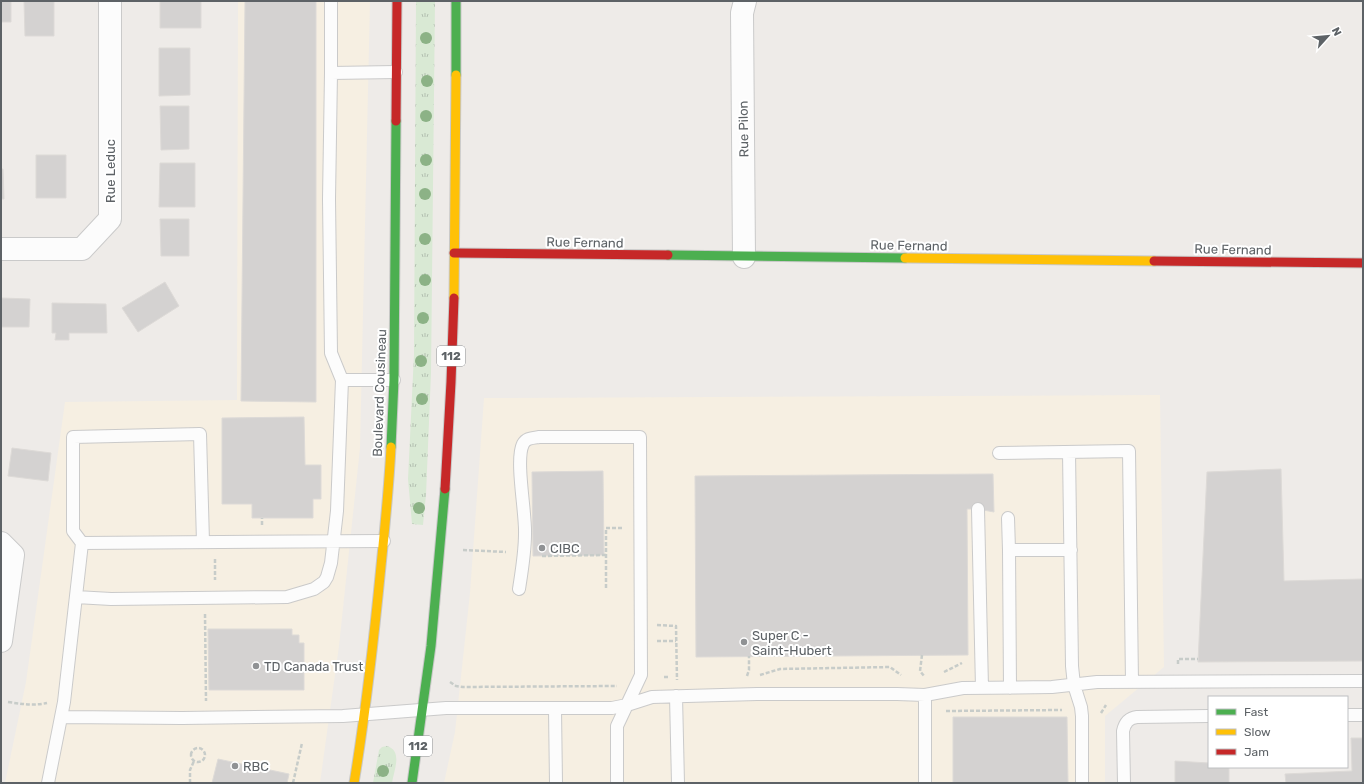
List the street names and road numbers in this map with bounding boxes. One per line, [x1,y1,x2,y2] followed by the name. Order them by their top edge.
[736,100,751,158] street label: Rue Pilon
[103,139,118,203] street label: Rue Leduc
[546,234,624,251] street label: Rue Fernand
[870,237,948,254] street label: Rue Fernand
[1194,241,1272,258] street label: Rue Fernand
[370,329,389,457] street label: Boulevard Cousineau
[437,346,465,366] road number: 112
[404,736,432,756] road number: 112

